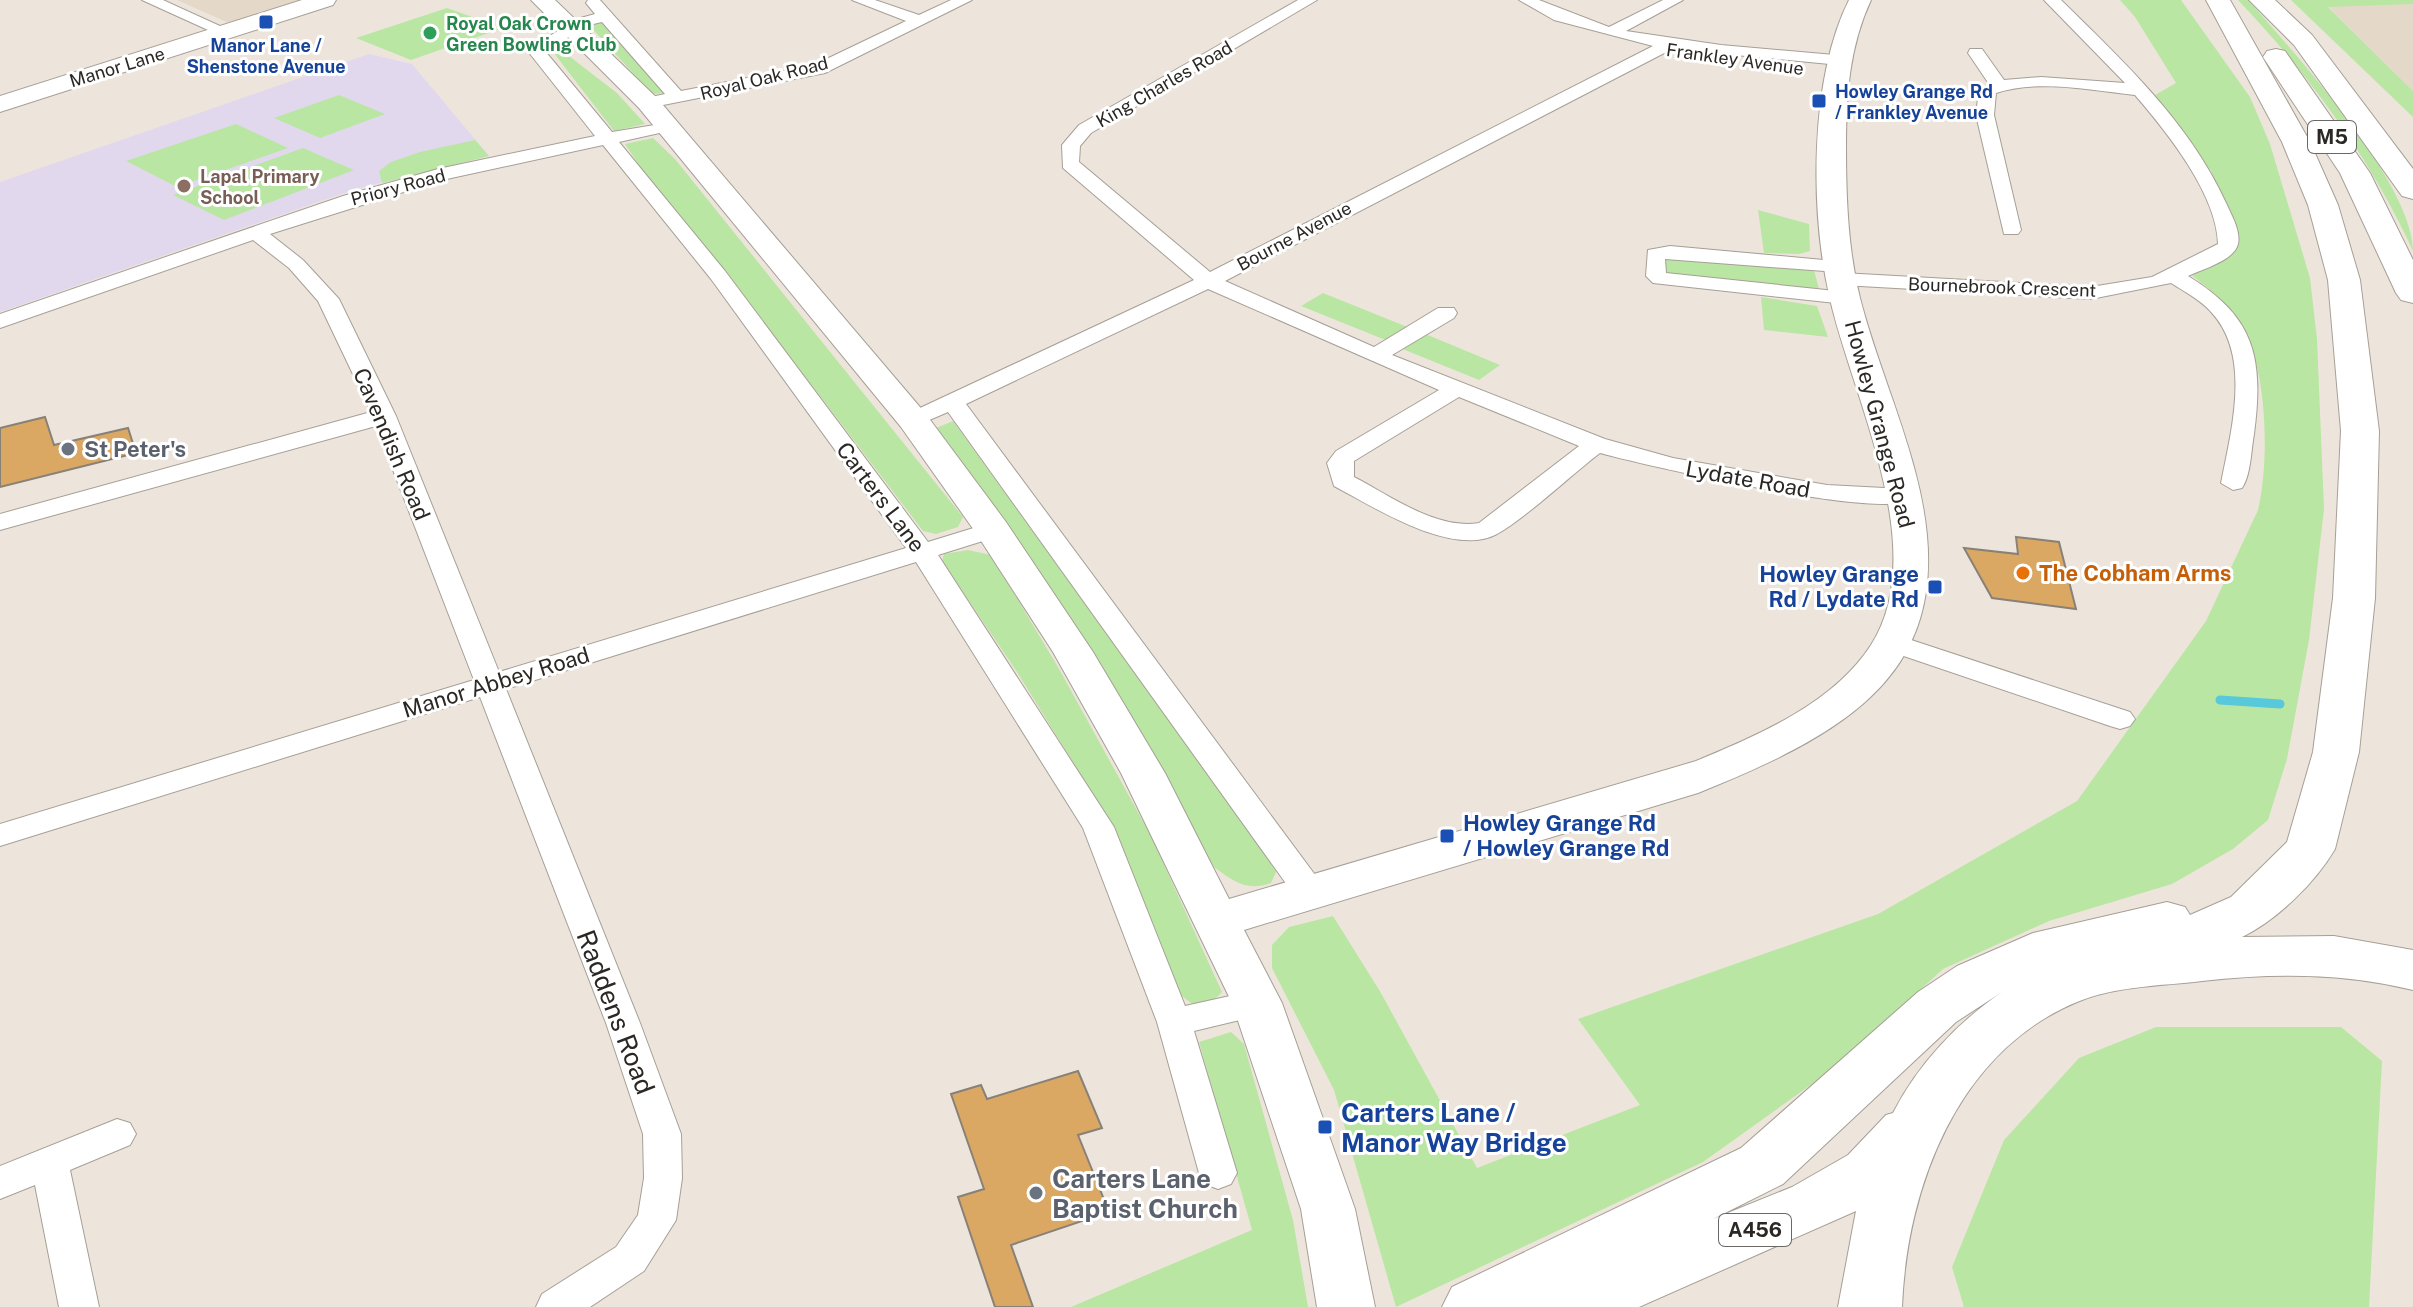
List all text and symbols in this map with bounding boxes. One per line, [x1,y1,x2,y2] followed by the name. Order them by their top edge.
[257,13,275,31] marker: Manor Lane / Shenstone Avenue
[446,13,617,55] place label: Royal Oak Crown Green Bowling Club
[421,24,439,42] marker: Royal Oak Crown Green Bowling Club
[186,35,346,77] place label: Manor Lane / Shenstone Avenue
[1092,36,1236,132] street label: King Charles Road
[1665,39,1805,79] street label: Frankley Avenue
[67,43,167,91] street label: Manor Lane
[698,52,830,104] street label: Royal Oak Road
[1835,81,1993,123] place label: Howley Grange Rd / Frankley Avenue
[1810,92,1828,110] marker: Howley Grange Rd / Frankley Avenue
[2308,121,2356,153] road number: M5
[348,164,448,210] street label: Priory Road
[200,166,320,208] place label: Lapal Primary School
[175,177,193,195] marker: Lapal Primary School
[1233,197,1355,275] street label: Bourne Avenue
[1907,273,2097,301] street label: Bournebrook Crescent
[1840,317,1920,531] street label: Howley Grange Road
[348,364,436,524] street label: Cavendish Road
[84,436,186,462] place label: St Peter's
[831,437,931,557] street label: Carters Lane
[59,440,77,458] marker: St Peter's
[1684,455,1812,503] street label: Lydate Road
[2039,560,2231,586] place label: The Cobham Arms
[1759,561,1919,612] place label: Howley Grange Rd / Lydate Rd
[2014,564,2032,582] marker: The Cobham Arms
[1926,578,1944,596] marker: Howley Grange Rd / Lydate Rd
[399,641,593,723] street label: Manor Abbey Road
[1463,810,1669,861] place label: Howley Grange Rd / Howley Grange Rd
[1438,827,1456,845] marker: Howley Grange Rd / Howley Grange Rd
[570,926,662,1098] street label: Raddens Road
[1341,1097,1567,1158] place label: Carters Lane / Manor Way Bridge
[1316,1118,1334,1136] marker: Carters Lane / Manor Way Bridge
[1052,1163,1238,1224] place label: Carters Lane Baptist Church
[1027,1184,1045,1202] marker: Carters Lane Baptist Church
[1719,1214,1791,1246] road number: A456

